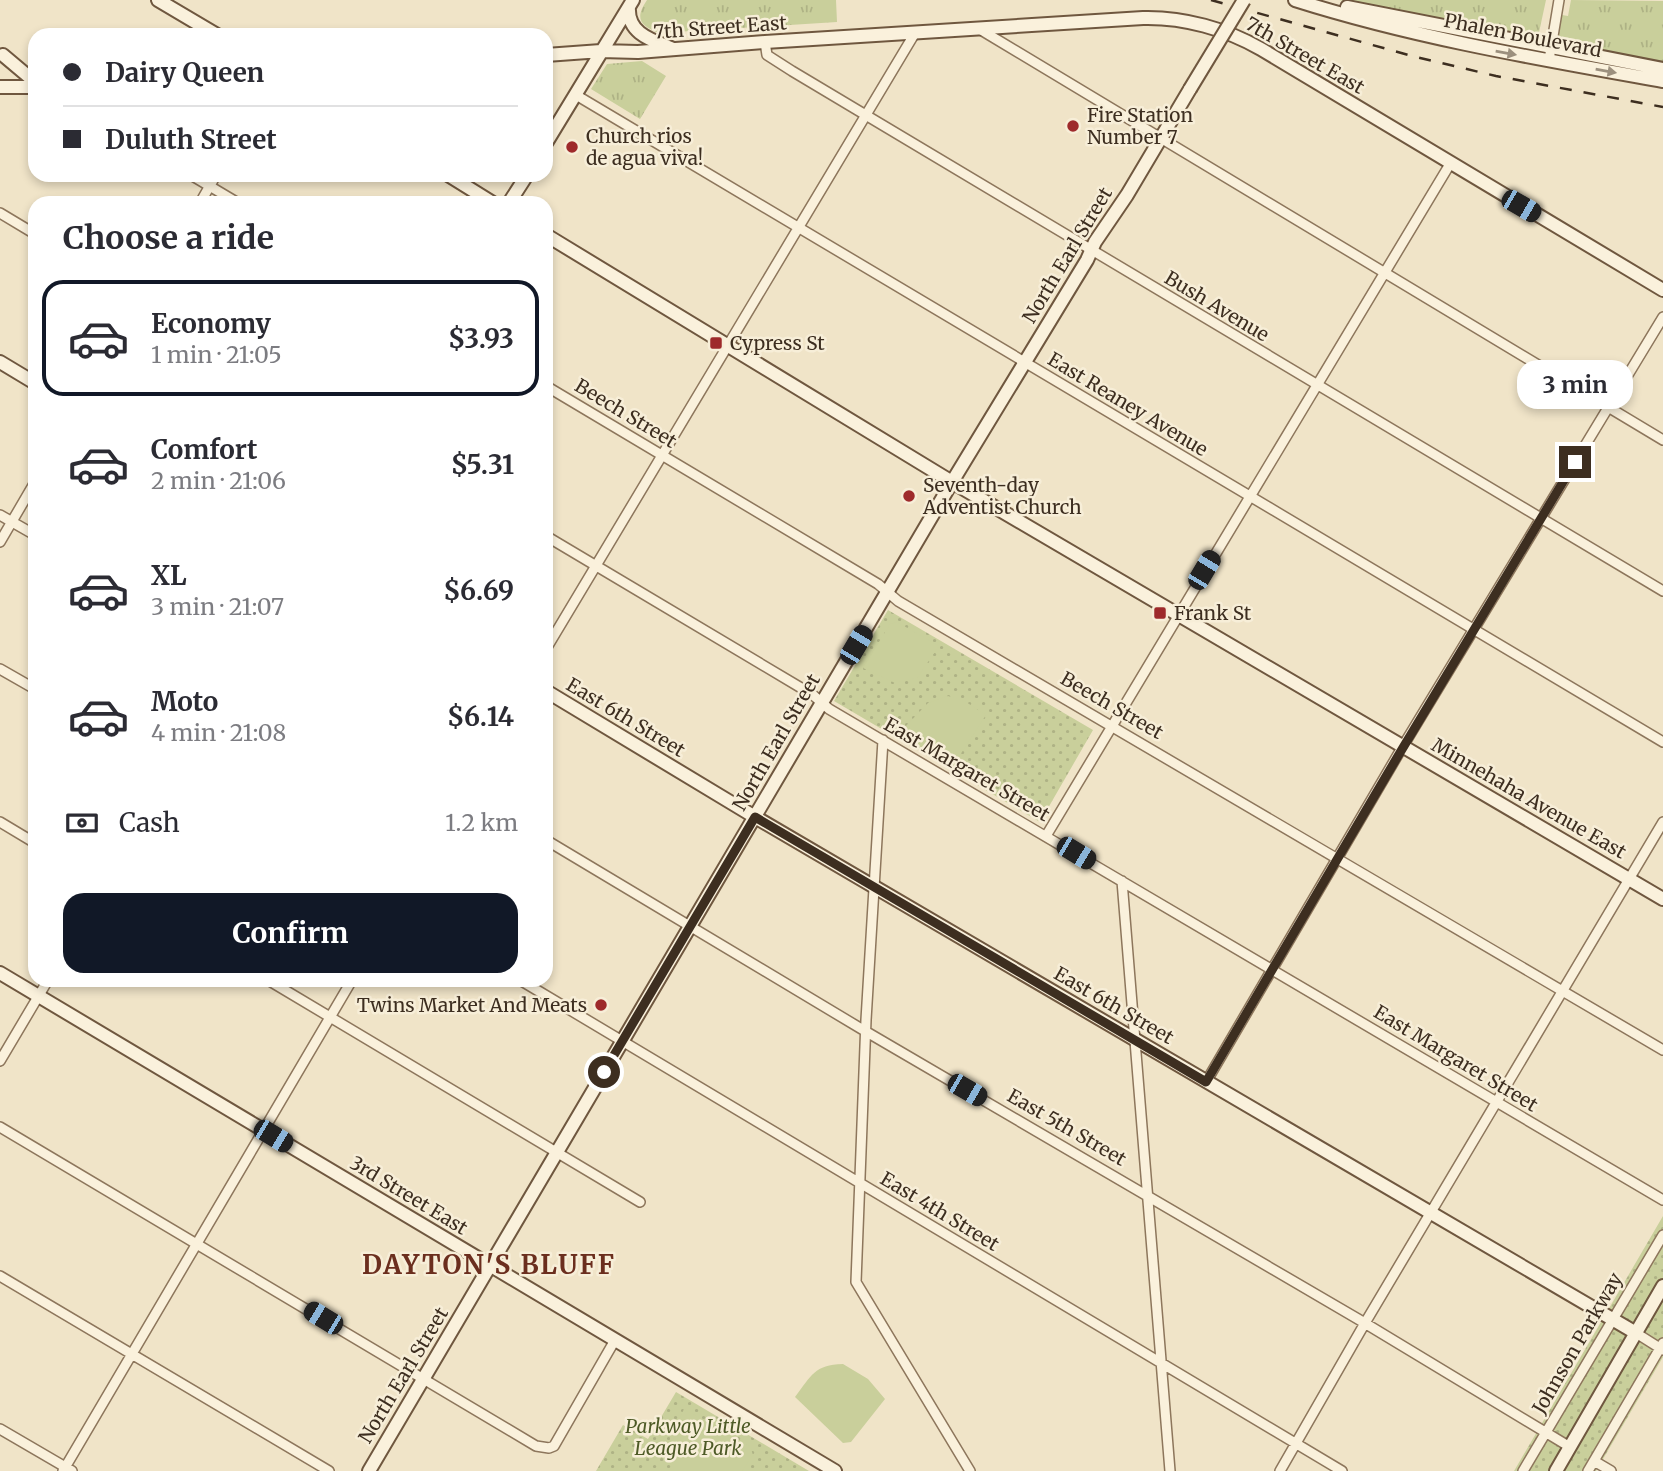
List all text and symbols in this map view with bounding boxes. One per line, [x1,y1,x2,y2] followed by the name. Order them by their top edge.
[1442,8,1604,62] street label: Phalen Boulevard
[653,10,788,44] street label: 7th Street East
[1241,11,1369,99] street label: 7th Street East
[1495,47,1517,58] one-way arrow
[105,56,264,89] text: Dairy Queen
[1595,66,1617,77] one-way arrow
[1087,103,1193,149] place label: Fire Station Number 7
[1065,118,1081,134] marker: Fire Station Number 7
[105,123,277,156] text: Duluth Street
[586,124,703,170] place label: Church rios de agua viva!
[564,139,580,155] marker: Church rios de agua viva!
[1017,182,1117,327] street label: North Earl Street
[1498,186,1545,226] car
[63,218,274,258] text: Choose a ride
[1161,265,1274,347] street label: Bush Avenue
[67,307,130,370] icon: car
[151,307,271,340] text: Economy
[448,322,514,355] text: $3.93
[730,331,825,355] place label: Cypress St
[708,335,724,351] marker: Cypress St
[151,340,282,369] text: 1 min · 21:05
[1044,347,1212,461] street label: East Reaney Avenue
[1517,360,1633,410] callout: 3 min
[1542,370,1608,399] text: 3 min
[571,373,682,453] street label: Beech Street
[67,433,130,496] icon: car
[151,433,257,466] text: Comfort
[1559,446,1591,478] route end
[451,448,514,481] text: $5.31
[151,466,286,495] text: 2 min · 21:06
[922,473,1082,519] place label: Seventh-day Adventist Church
[901,488,917,504] marker: Seventh-day Adventist Church
[1185,547,1224,593] car
[67,559,130,622] icon: car
[151,559,187,592] text: XL
[443,574,514,607] text: $6.69
[151,592,284,621] text: 3 min · 21:07
[1174,601,1252,625] place label: Frank St
[1152,605,1168,621] marker: Frank St
[837,622,876,668] car
[1056,666,1168,744] street label: Beech Street
[727,669,825,815] street label: North Earl Street
[562,672,690,762] street label: East 6th Street
[67,685,130,748] icon: car
[151,685,218,718] text: Moto
[447,700,514,733] text: $6.14
[880,712,1055,827] street label: East Margaret Street
[151,718,286,747] text: 4 min · 21:08
[1427,732,1631,864] street label: Minnehaha Avenue East
[63,804,101,842] icon: cash
[119,806,180,839] text: Cash
[445,808,518,837] text: 1.2 km
[1053,833,1100,873] car
[63,893,518,973] button: Confirm
[1050,961,1179,1049] street label: East 6th Street
[357,993,587,1017] place label: Twins Market And Meats
[593,997,609,1013] marker: Twins Market And Meats
[1370,999,1543,1117] street label: East Margaret Street
[588,1056,620,1088] route start
[944,1070,991,1110] car
[1003,1083,1131,1171] street label: East 5th Street
[250,1116,297,1156] car
[346,1150,473,1240] street label: 3rd Street East
[876,1166,1004,1256] street label: East 4th Street
[362,1248,616,1281] district label: DAYTON'S BLUFF
[1526,1268,1627,1419] street label: Johnson Parkway
[300,1298,347,1338] car
[353,1302,453,1447] street label: North Earl Street
[625,1414,751,1460] park label: Parkway Little League Park

